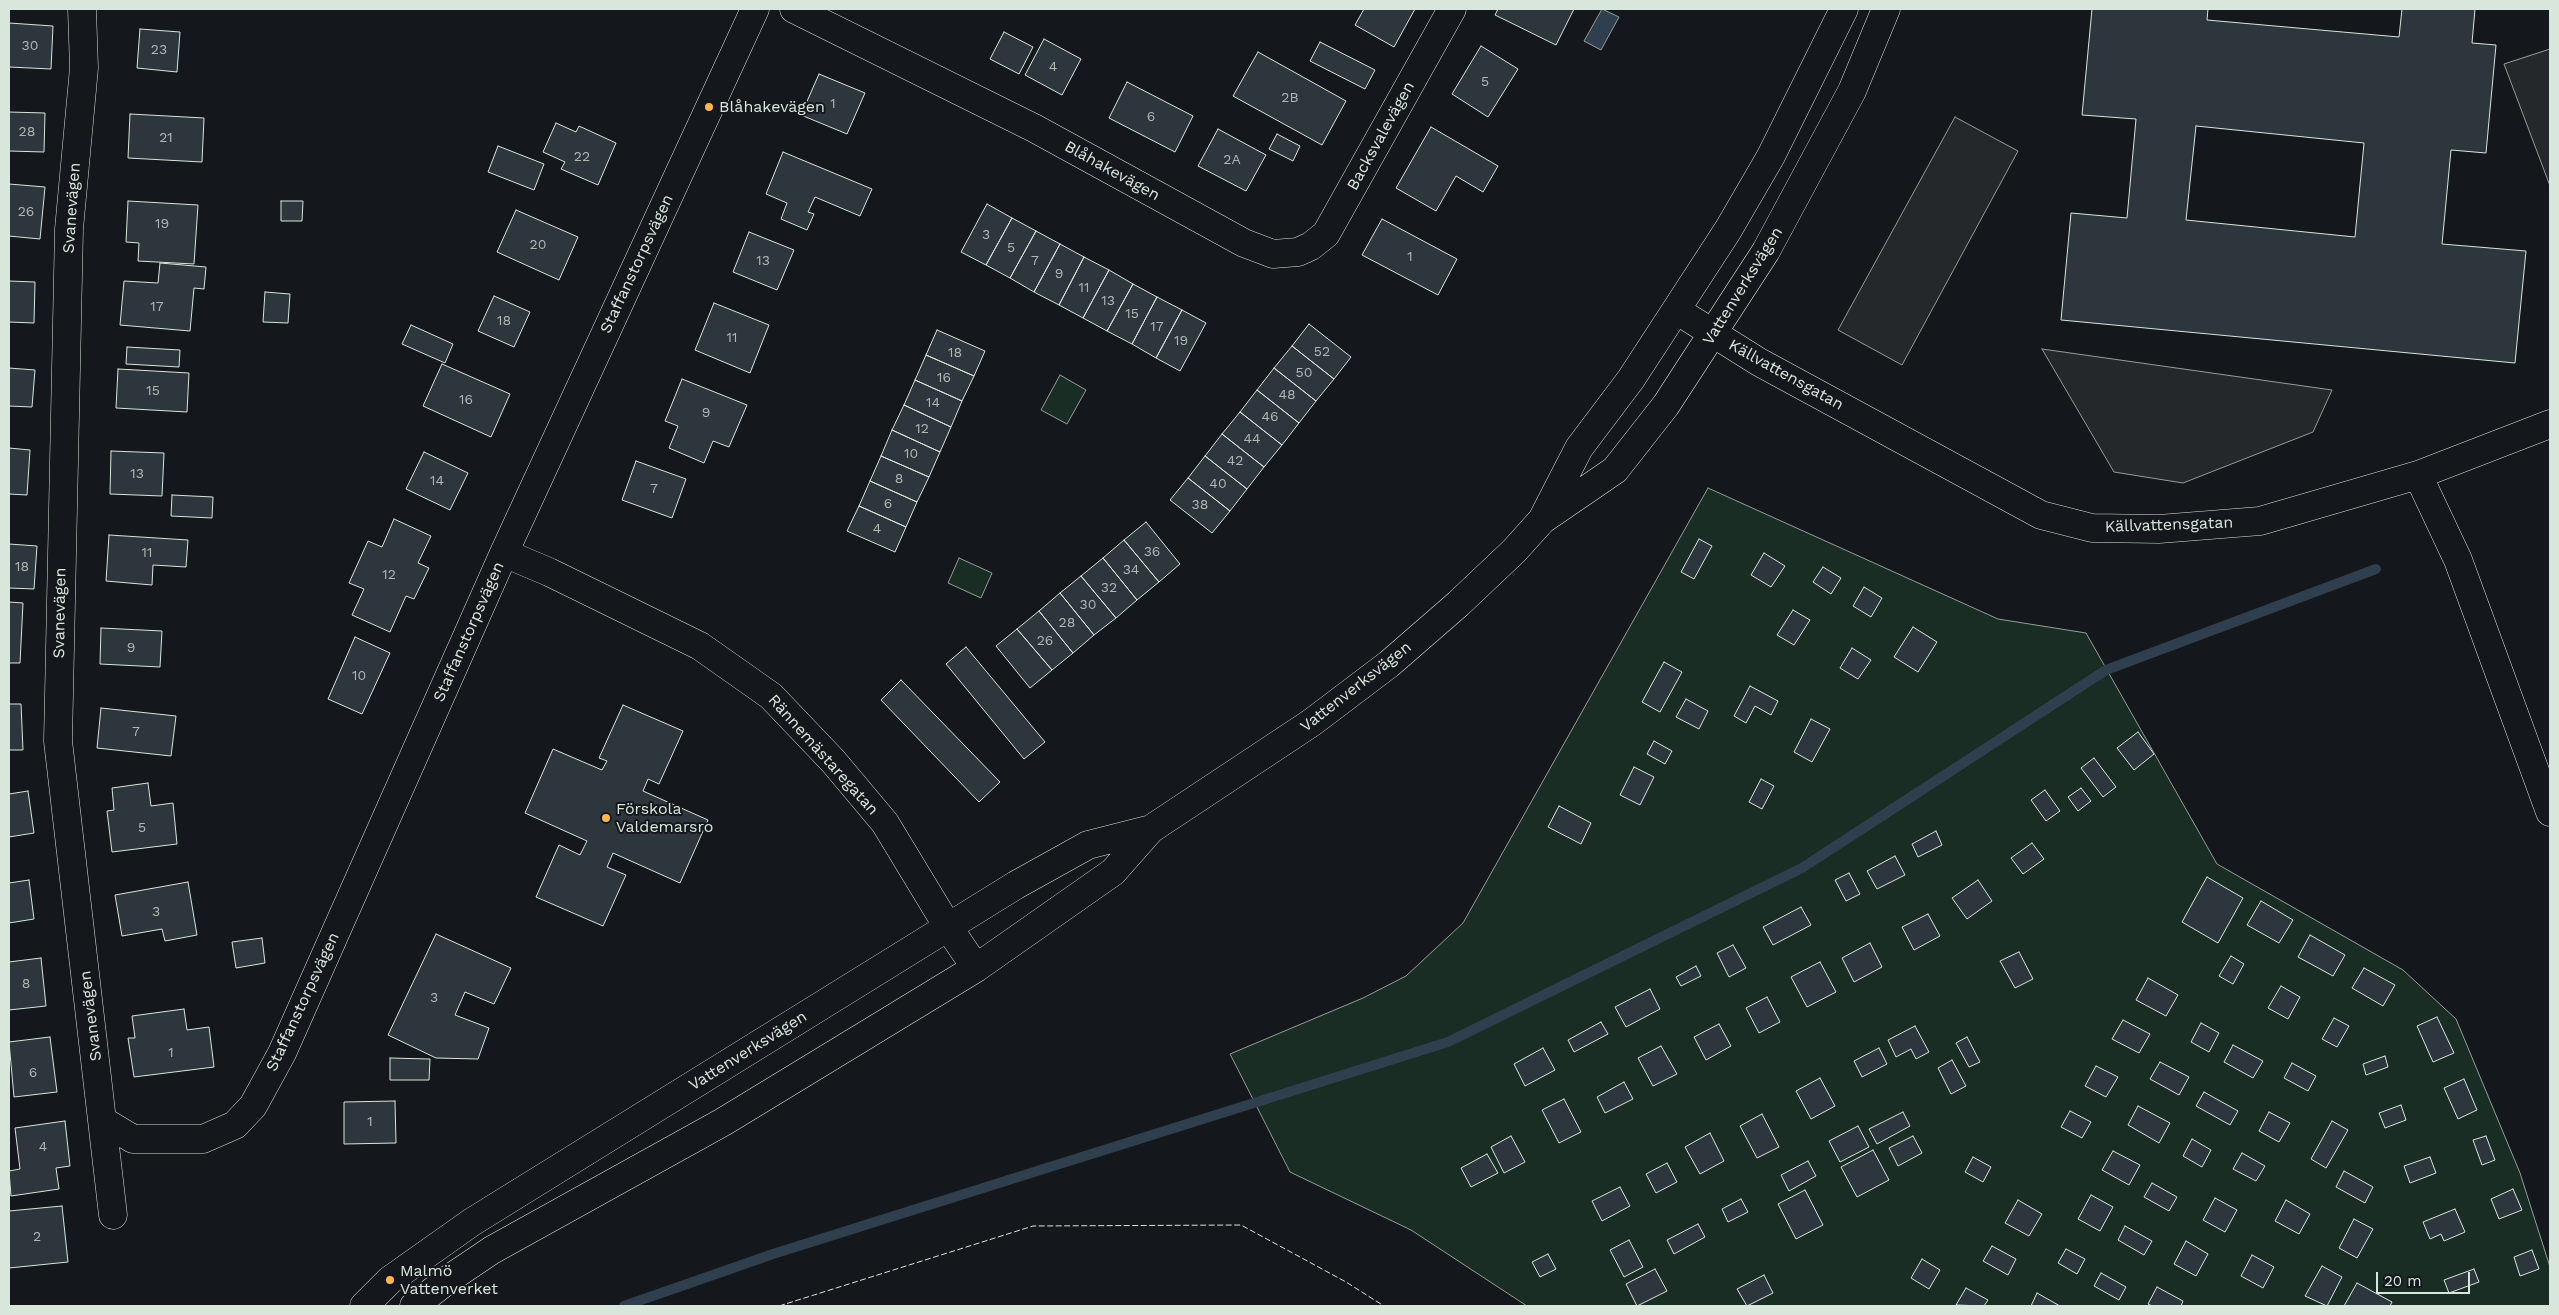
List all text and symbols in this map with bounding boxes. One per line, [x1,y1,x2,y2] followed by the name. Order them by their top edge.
[22,38,38,54] house number: 30
[151,42,167,58] house number: 23
[1049,59,1057,75] house number: 4
[1481,74,1489,90] house number: 5
[1343,78,1419,194] street label: Backsvalevägen
[1281,90,1299,106] house number: 2B
[830,96,836,112] house number: 1
[719,97,825,117] place label: Blåhakevägen
[703,101,715,113] marker: Blåhakevägen
[1147,109,1155,125] house number: 6
[19,124,35,140] house number: 28
[159,130,173,146] house number: 21
[1061,137,1163,205] street label: Blåhakevägen
[574,149,590,165] house number: 22
[1223,152,1241,168] house number: 2A
[59,162,85,254] street label: Svanevägen
[596,191,678,337] street label: Staffanstorpsvägen
[18,204,34,220] house number: 26
[155,216,169,232] house number: 19
[1699,223,1787,349] street label: Vattenverksvägen
[982,227,990,243] house number: 3
[530,237,546,253] house number: 20
[1007,240,1015,256] house number: 5
[1407,249,1413,265] house number: 1
[756,253,770,269] house number: 13
[1031,253,1039,269] house number: 7
[1055,266,1063,282] house number: 9
[1079,280,1089,296] house number: 11
[1101,293,1115,309] house number: 13
[150,299,164,315] house number: 17
[1125,306,1139,322] house number: 15
[497,313,511,329] house number: 18
[1150,319,1164,335] house number: 17
[727,330,737,346] house number: 11
[1174,333,1188,349] house number: 19
[1725,335,1847,415] street label: Källvattensgatan
[1314,344,1330,360] house number: 52
[948,345,962,361] house number: 18
[1296,365,1312,381] house number: 50
[937,370,951,386] house number: 16
[146,383,160,399] house number: 15
[1278,387,1296,403] house number: 48
[459,392,473,408] house number: 16
[926,395,940,411] house number: 14
[702,405,710,421] house number: 9
[1261,409,1279,425] house number: 46
[915,421,929,437] house number: 12
[1243,431,1261,447] house number: 44
[904,446,918,462] house number: 10
[1227,453,1243,469] house number: 42
[130,466,144,482] house number: 13
[895,471,903,487] house number: 8
[430,473,444,489] house number: 14
[1209,476,1227,492] house number: 40
[650,481,658,497] house number: 7
[884,496,892,512] house number: 6
[1192,497,1208,513] house number: 38
[2104,513,2234,537] street label: Källvattensgatan
[873,521,881,537] house number: 4
[1144,544,1160,560] house number: 36
[142,545,152,561] house number: 11
[15,559,29,575] house number: 18
[429,559,509,705] street label: Staffanstorpsvägen
[1123,562,1139,578] house number: 34
[50,567,70,659] street label: Svanevägen
[382,567,396,583] house number: 12
[1101,580,1117,596] house number: 32
[1080,597,1096,613] house number: 30
[1059,615,1075,631] house number: 28
[1037,633,1053,649] house number: 26
[1297,638,1415,736] street label: Vattenverksvägen
[127,640,135,656] house number: 9
[352,668,366,684] house number: 10
[764,691,882,819] street label: Rännemästaregatan
[132,724,140,740] house number: 7
[616,799,713,837] place label: Förskola Valdemarsro
[600,812,612,824] marker: Förskola Valdemarsro
[138,820,146,836] house number: 5
[152,904,160,920] house number: 3
[262,929,344,1075] street label: Staffanstorpsvägen
[76,970,106,1062] street label: Svanevägen
[22,976,30,992] house number: 8
[430,990,438,1006] house number: 3
[685,1007,811,1095] street label: Vattenverksvägen
[168,1045,174,1061] house number: 1
[29,1065,37,1081] house number: 6
[367,1114,373,1130] house number: 1
[39,1139,47,1155] house number: 4
[33,1229,41,1245] house number: 2
[400,1261,498,1299] place label: Malmö Vattenverket
[2379,1262,2473,1294] scale bar
[2384,1272,2422,1290] text: 20 m
[384,1274,396,1286] marker: Malmö Vattenverket

